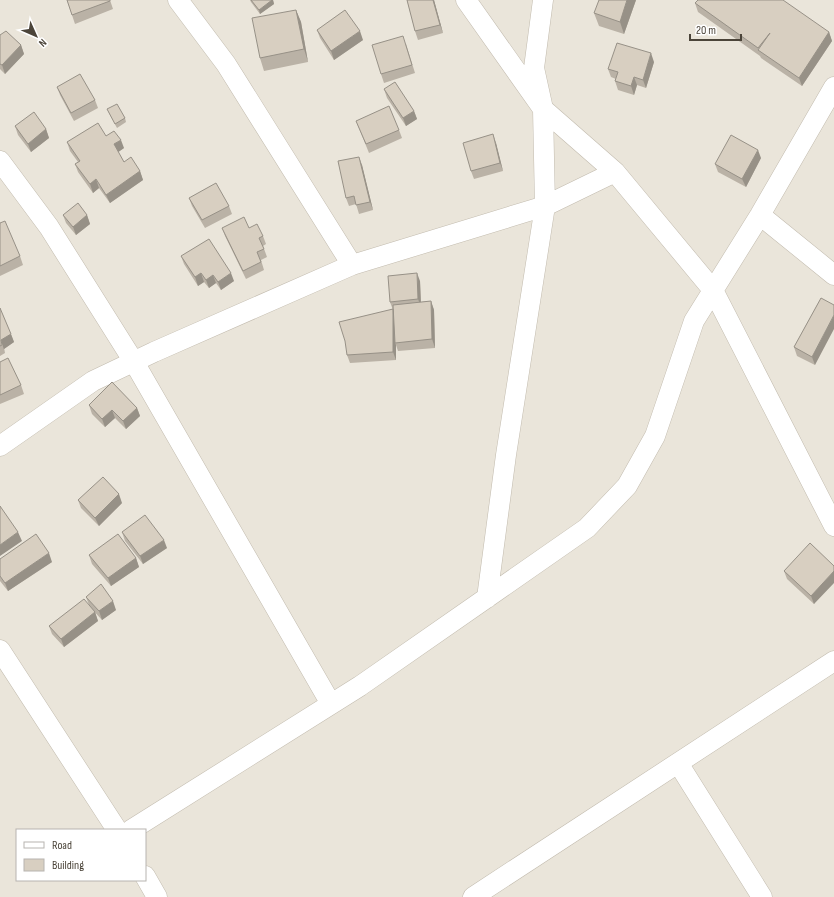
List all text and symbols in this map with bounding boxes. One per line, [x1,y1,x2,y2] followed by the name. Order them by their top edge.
[16,16,56,56] north arrow
[690,16,741,42] scale bar
[696,23,716,38] text: 20 m
[36,36,49,49] text: N
[16,829,146,881] legend
[52,838,72,853] text: Road
[52,858,84,873] text: Building

